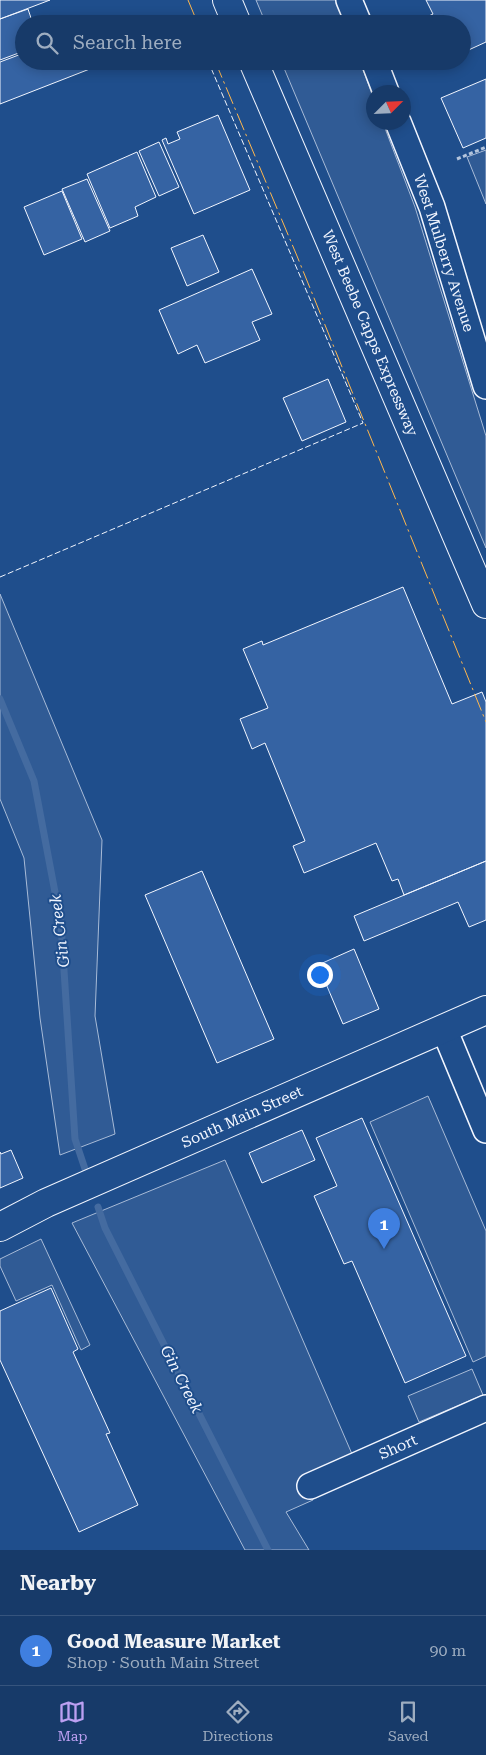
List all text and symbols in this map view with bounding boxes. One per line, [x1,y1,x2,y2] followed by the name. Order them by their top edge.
[15,15,471,70] search box
[33,29,61,57] icon: search
[73,31,182,54] text: Search here
[366,85,411,130] north arrow
[410,172,478,334] street label: West Mulberry Avenue
[318,227,422,439] street label: West Beebe Capps Expressway
[46,893,73,969] water label: Gin Creek
[307,962,333,988] your location
[179,1082,306,1152] street label: South Main Street
[368,1208,400,1249] pin: 1
[156,1342,207,1417] water label: Gin Creek
[376,1430,420,1463] street label: Short
[20,1571,96,1595] text: Nearby
[67,1630,281,1653] text: Good Measure Market
[32,1641,40,1660] text: 1
[429,1641,466,1660] text: 90 m
[67,1653,259,1672] text: Shop · South Main Street
[58,1698,87,1744] tab: Map
[202,1698,273,1744] tab: Directions
[388,1698,429,1744] tab: Saved

